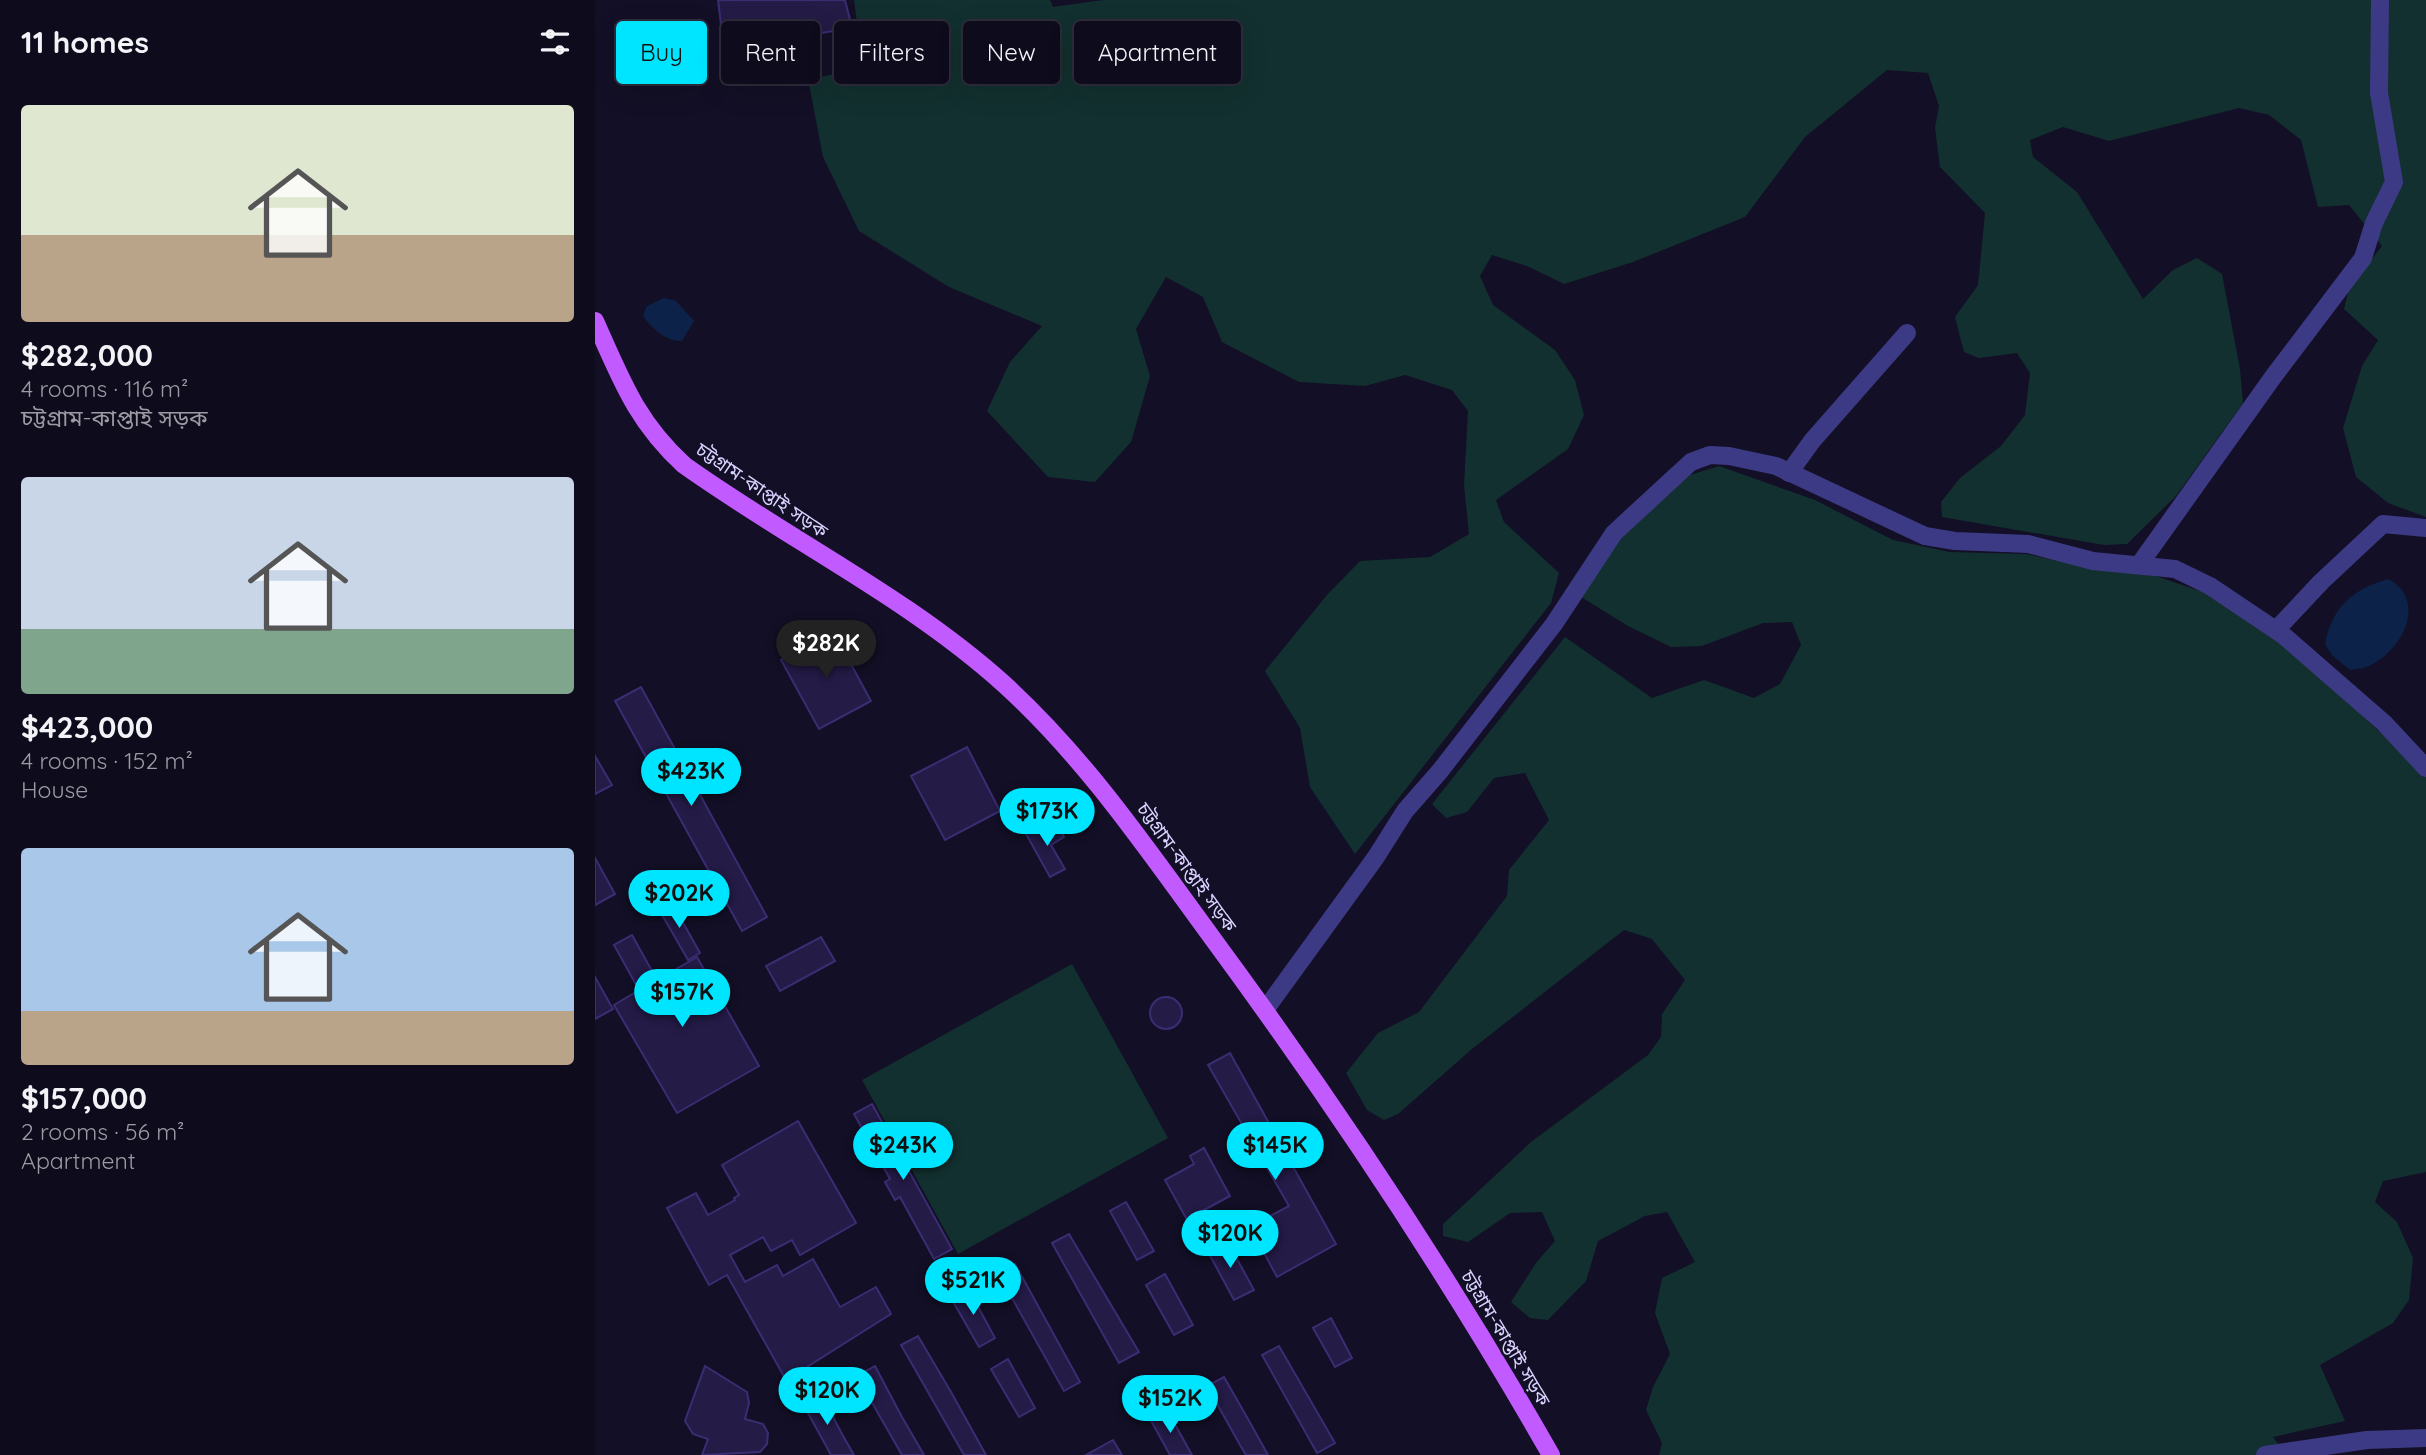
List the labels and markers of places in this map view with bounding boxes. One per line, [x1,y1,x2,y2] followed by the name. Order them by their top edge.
[777,620,875,680] pin: $282K
[642,748,740,808] pin: $423K
[998,788,1096,848] pin: $173K
[630,870,728,930] pin: $202K
[633,970,731,1029] pin: $157K
[854,1122,952,1182] pin: $243K
[1226,1122,1324,1182] pin: $145K
[1181,1210,1279,1270] pin: $120K
[924,1258,1022,1317] pin: $521K
[778,1368,876,1427] pin: $120K
[1121,1376,1219,1435] pin: $152K

